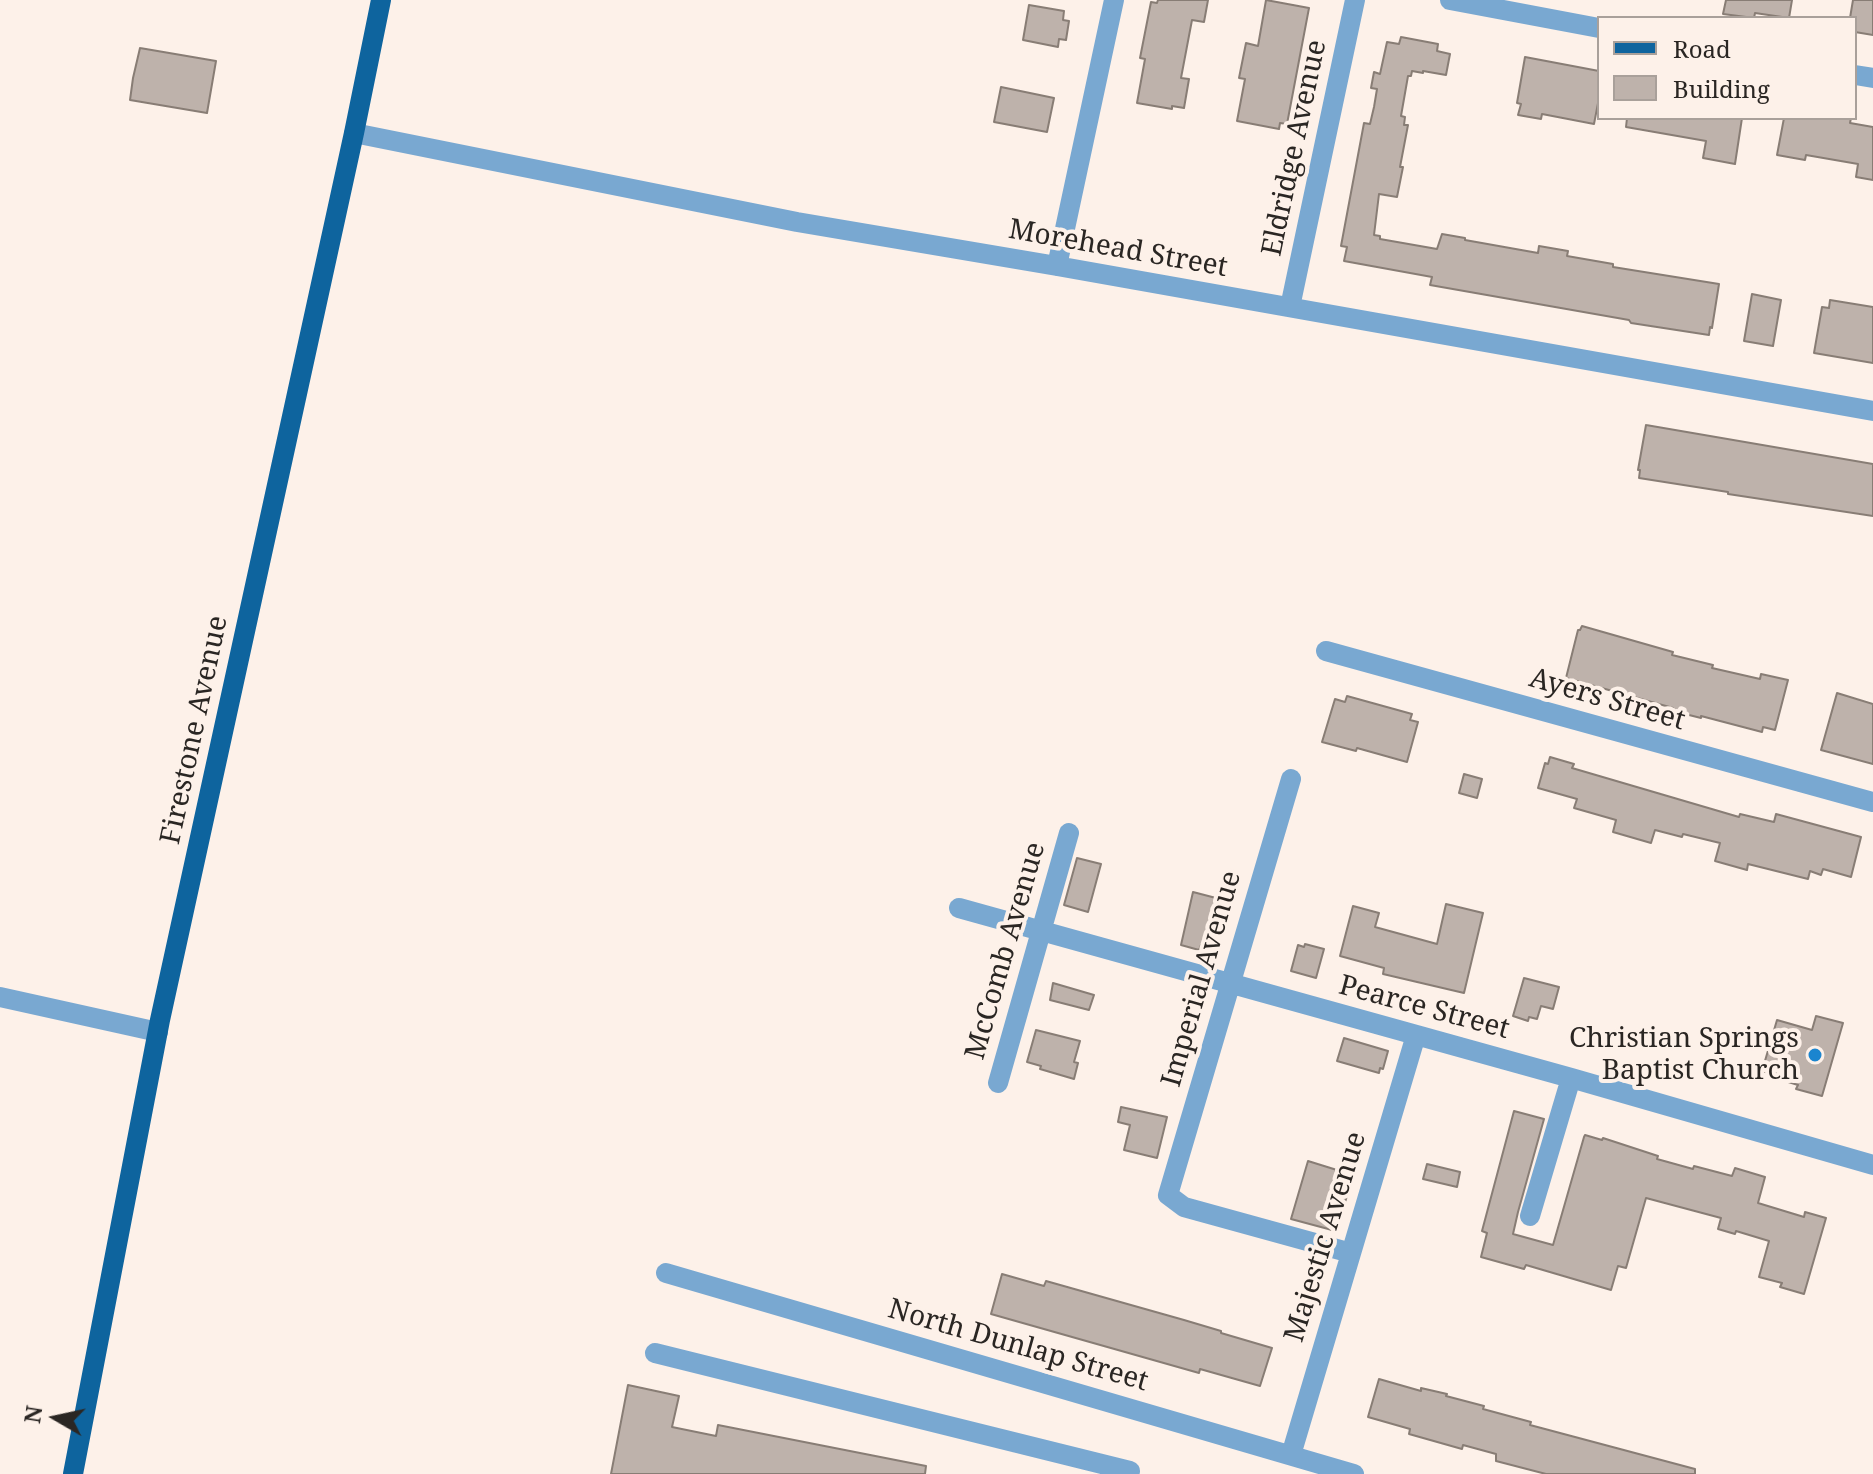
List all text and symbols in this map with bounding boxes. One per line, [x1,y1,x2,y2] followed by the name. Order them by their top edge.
[1597,16,1857,120] legend
[1673,32,1731,65] text: Road
[1256,37,1334,259] street label: Eldridge Avenue
[1673,72,1770,105] text: Building
[1006,213,1230,285] street label: Morehead Street
[154,613,236,847] street label: Firestone Avenue
[1525,662,1689,738] street label: Ayers Street
[959,839,1053,1063] street label: McComb Avenue
[1155,867,1249,1091] street label: Imperial Avenue
[1335,969,1513,1047] street label: Pearce Street
[1569,1022,1799,1088] place label: Christian Springs Baptist Church
[1806,1046,1824,1064] marker: Christian Springs Baptist Church
[1278,1128,1374,1346] street label: Majestic Avenue
[884,1293,1152,1399] street label: North Dunlap Street
[16,1378,96,1458] north arrow
[16,1403,48,1425] text: N

